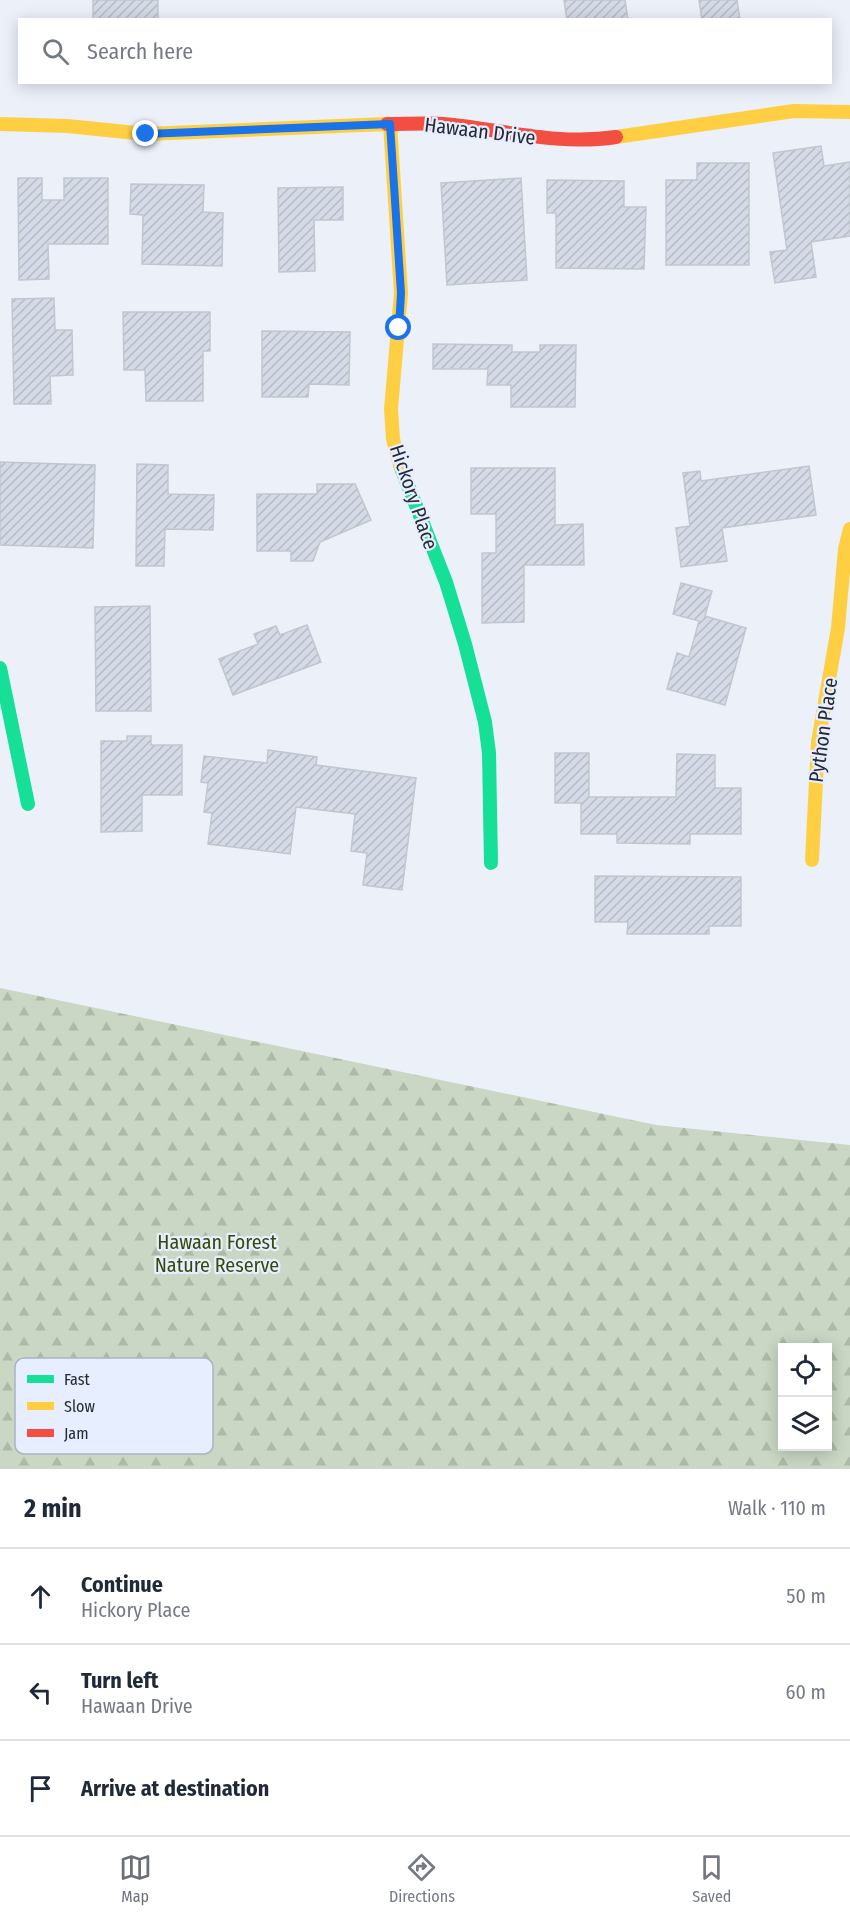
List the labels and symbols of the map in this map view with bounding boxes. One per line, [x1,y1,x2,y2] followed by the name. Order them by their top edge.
[423,112,537,150] street label: Hawaan Drive
[132,120,158,146] route end
[385,314,411,340] route start
[385,441,443,553] street label: Hickory Place
[804,676,842,784] street label: Python Place
[155,1230,279,1277] park label: Hawaan Forest Nature Reserve
[15,1358,213,1454] legend
[64,1370,91,1389] text: Fast
[64,1397,95,1416] text: Slow
[64,1424,89,1443] text: Jam

